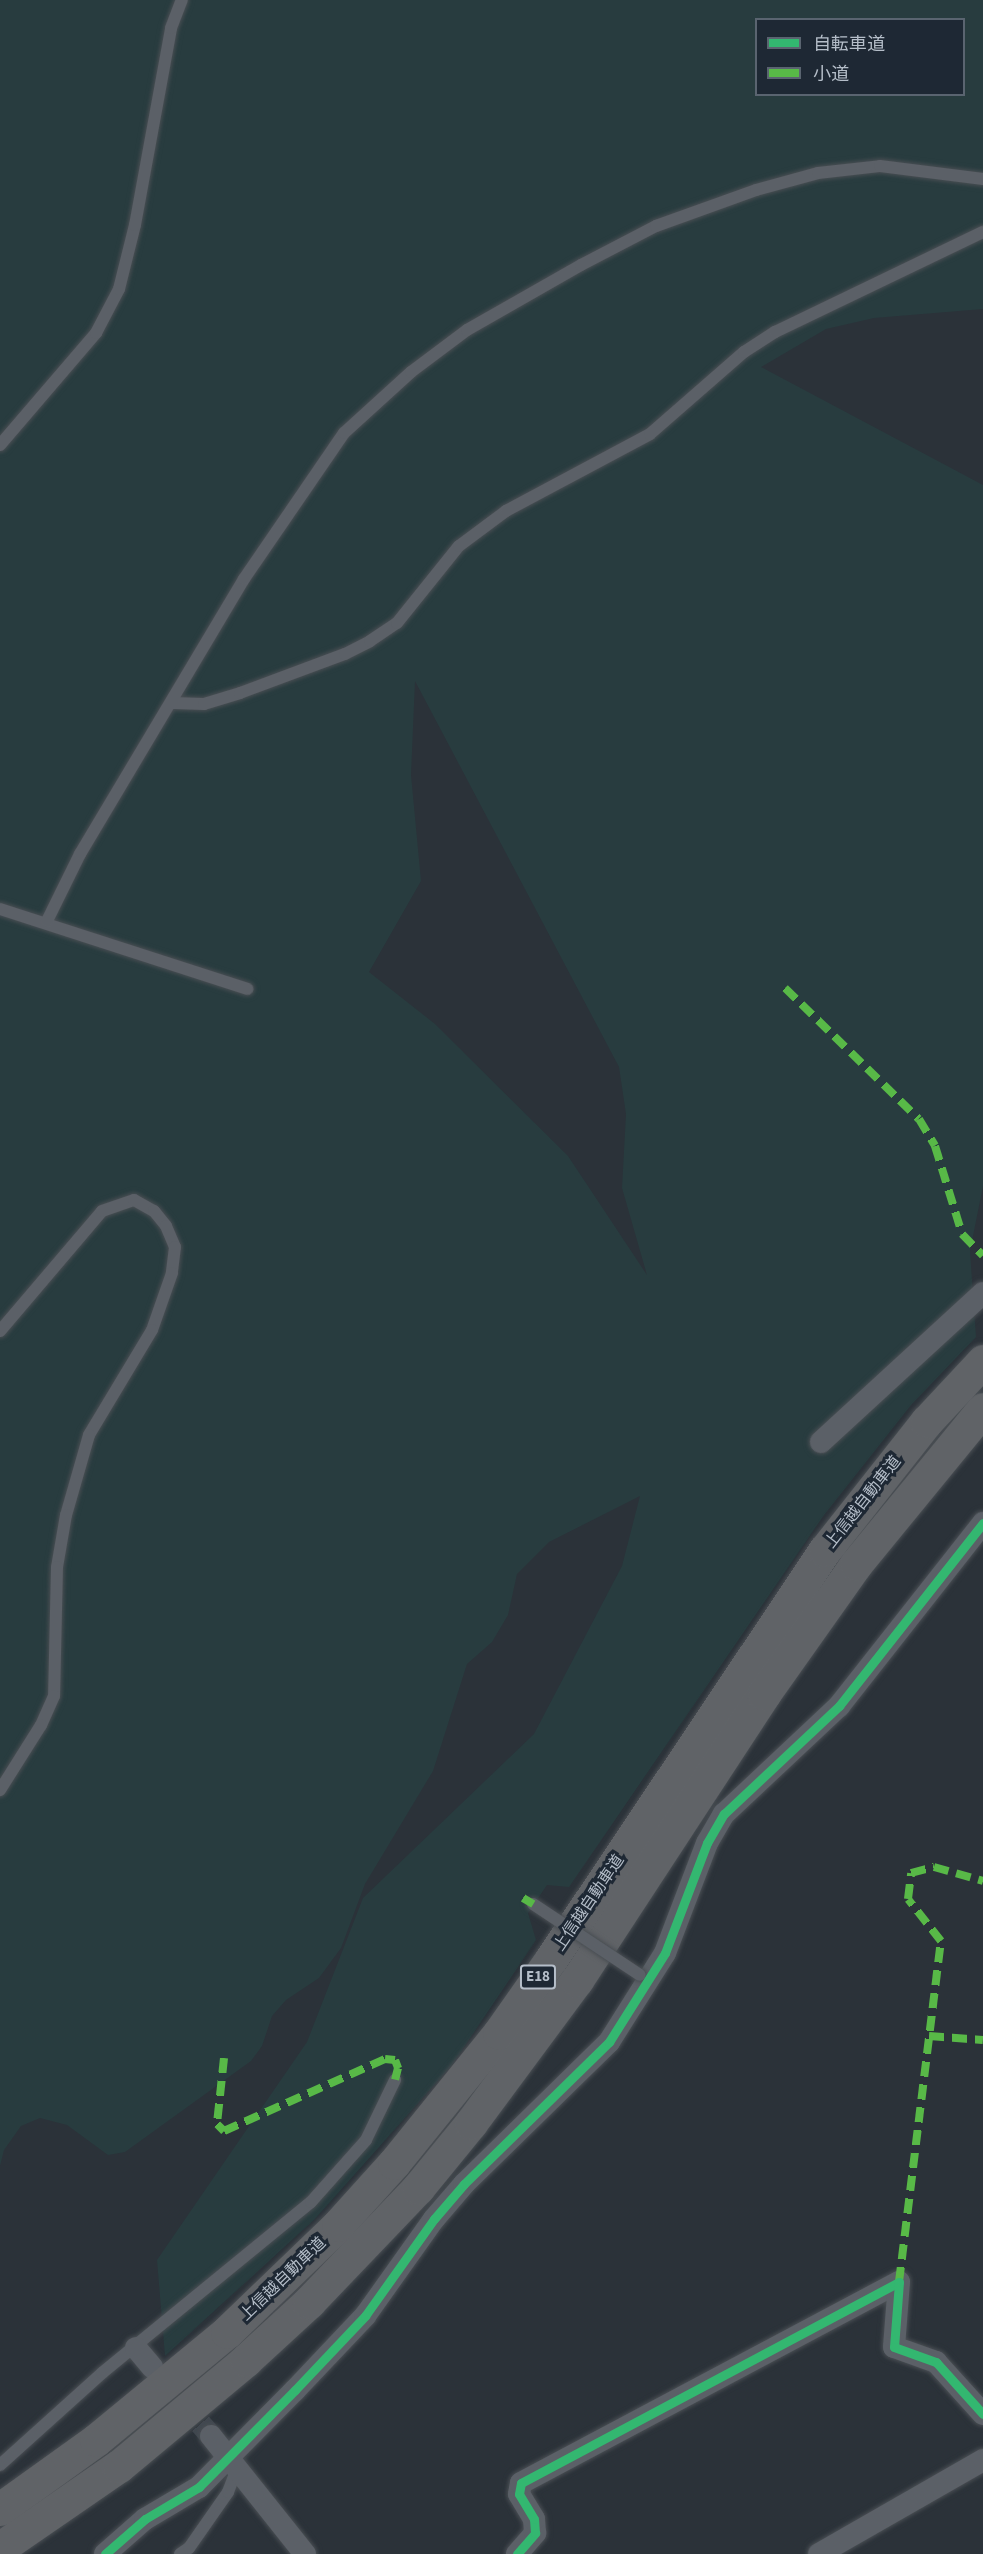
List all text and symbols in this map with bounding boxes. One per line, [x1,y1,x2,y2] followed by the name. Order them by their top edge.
[755,18,965,96] legend
[813,32,885,57] text: 自転車道
[813,62,849,87] text: 小道
[821,1452,905,1552] street label: 上信越自動車道
[550,1851,628,1955] street label: 上信越自動車道
[518,1965,558,1989] road number: E18
[236,2233,330,2325] street label: 上信越自動車道

